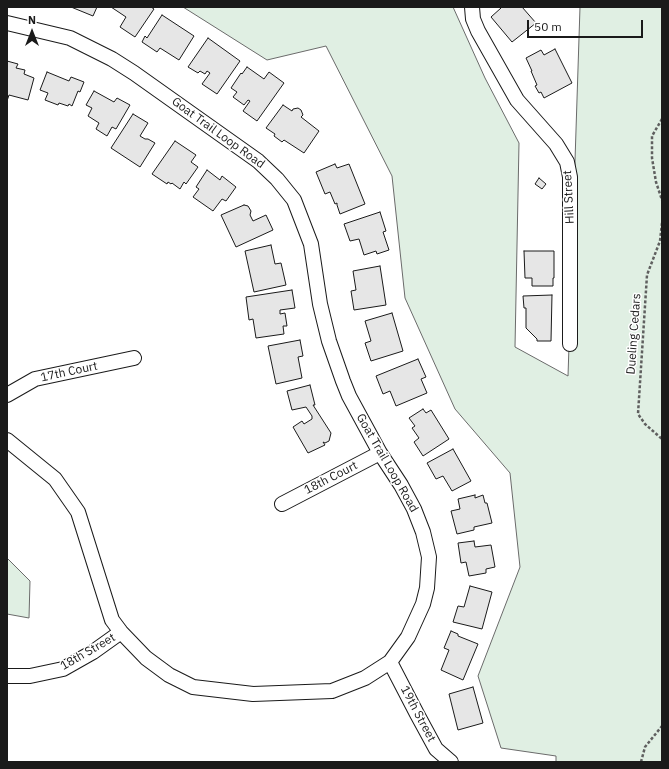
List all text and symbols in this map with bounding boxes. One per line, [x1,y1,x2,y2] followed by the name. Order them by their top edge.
[12,12,52,52] north arrow
[529,12,645,38] scale bar
[28,13,36,27] text: N
[534,19,562,34] text: 50 m
[169,94,267,172] street label: Goat Trail Loop Road
[560,170,578,224] street label: Hill Street
[624,293,644,375] street label: Dueling Cedars
[39,359,99,385] street label: 17th Court
[353,411,421,515] street label: Goat Trail Loop Road
[302,458,360,498] street label: 18th Court
[58,630,118,674] street label: 18th Street
[397,684,439,744] street label: 19th Street

